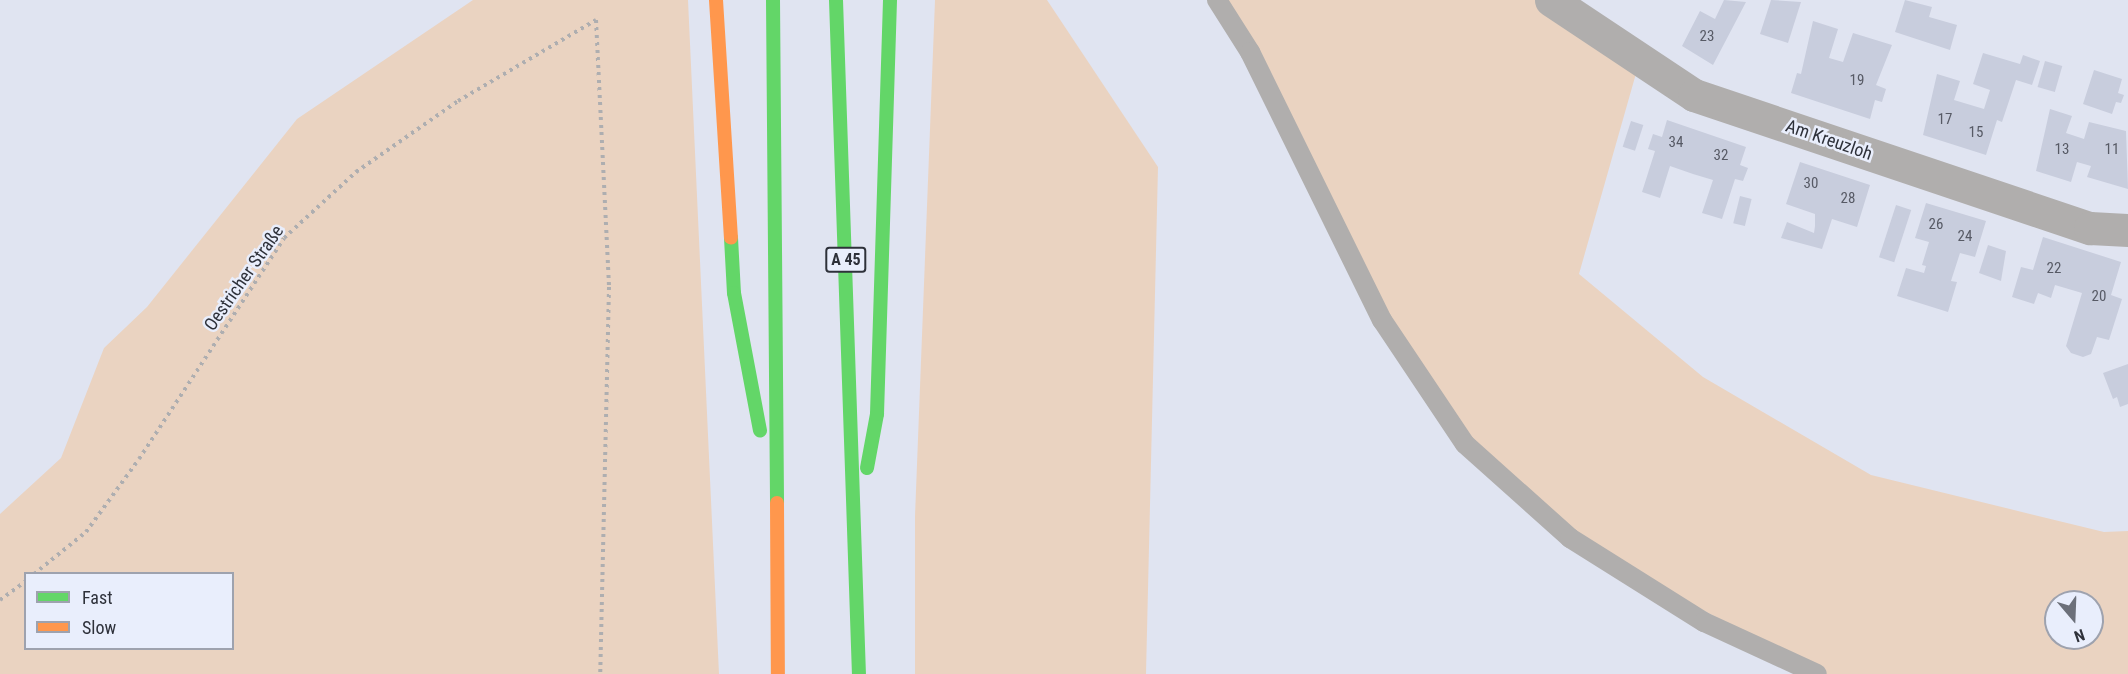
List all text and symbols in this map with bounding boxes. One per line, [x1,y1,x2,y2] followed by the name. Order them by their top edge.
[1700,28,1714,46] house number: 23
[1850,72,1864,90] house number: 19
[1938,111,1952,129] house number: 17
[1783,115,1875,165] street label: Am Kreuzloh
[1969,124,1983,142] house number: 15
[1669,134,1683,152] house number: 34
[2055,141,2069,159] house number: 13
[2105,141,2119,159] house number: 11
[1714,147,1728,165] house number: 32
[1804,175,1818,193] house number: 30
[1841,190,1855,208] house number: 28
[1929,216,1943,234] house number: 26
[200,221,288,335] street label: Oestricher Straße
[1958,228,1972,246] house number: 24
[825,247,867,273] road number: A 45
[2047,260,2061,278] house number: 22
[2092,288,2106,306] house number: 20
[24,572,234,650] legend
[82,587,113,608] text: Fast
[2044,590,2104,650] north arrow
[82,617,116,638] text: Slow
[2072,625,2087,646] text: N

